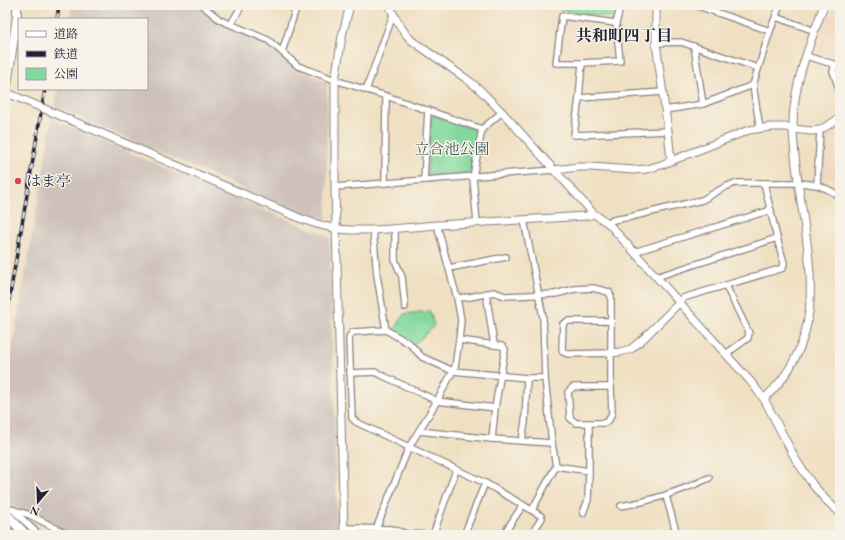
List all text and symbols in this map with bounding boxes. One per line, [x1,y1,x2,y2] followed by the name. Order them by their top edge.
[18,18,148,90] legend
[576,25,672,46] district label: 共和町四丁目
[54,26,78,42] text: 道路
[53,46,78,62] text: 鉄道
[54,66,78,82] text: 公園
[414,139,490,158] park label: 立合池公園
[26,171,71,190] place label: はま亭
[13,176,23,186] marker: はま亭
[18,482,58,522] north arrow
[28,503,41,520] text: N

